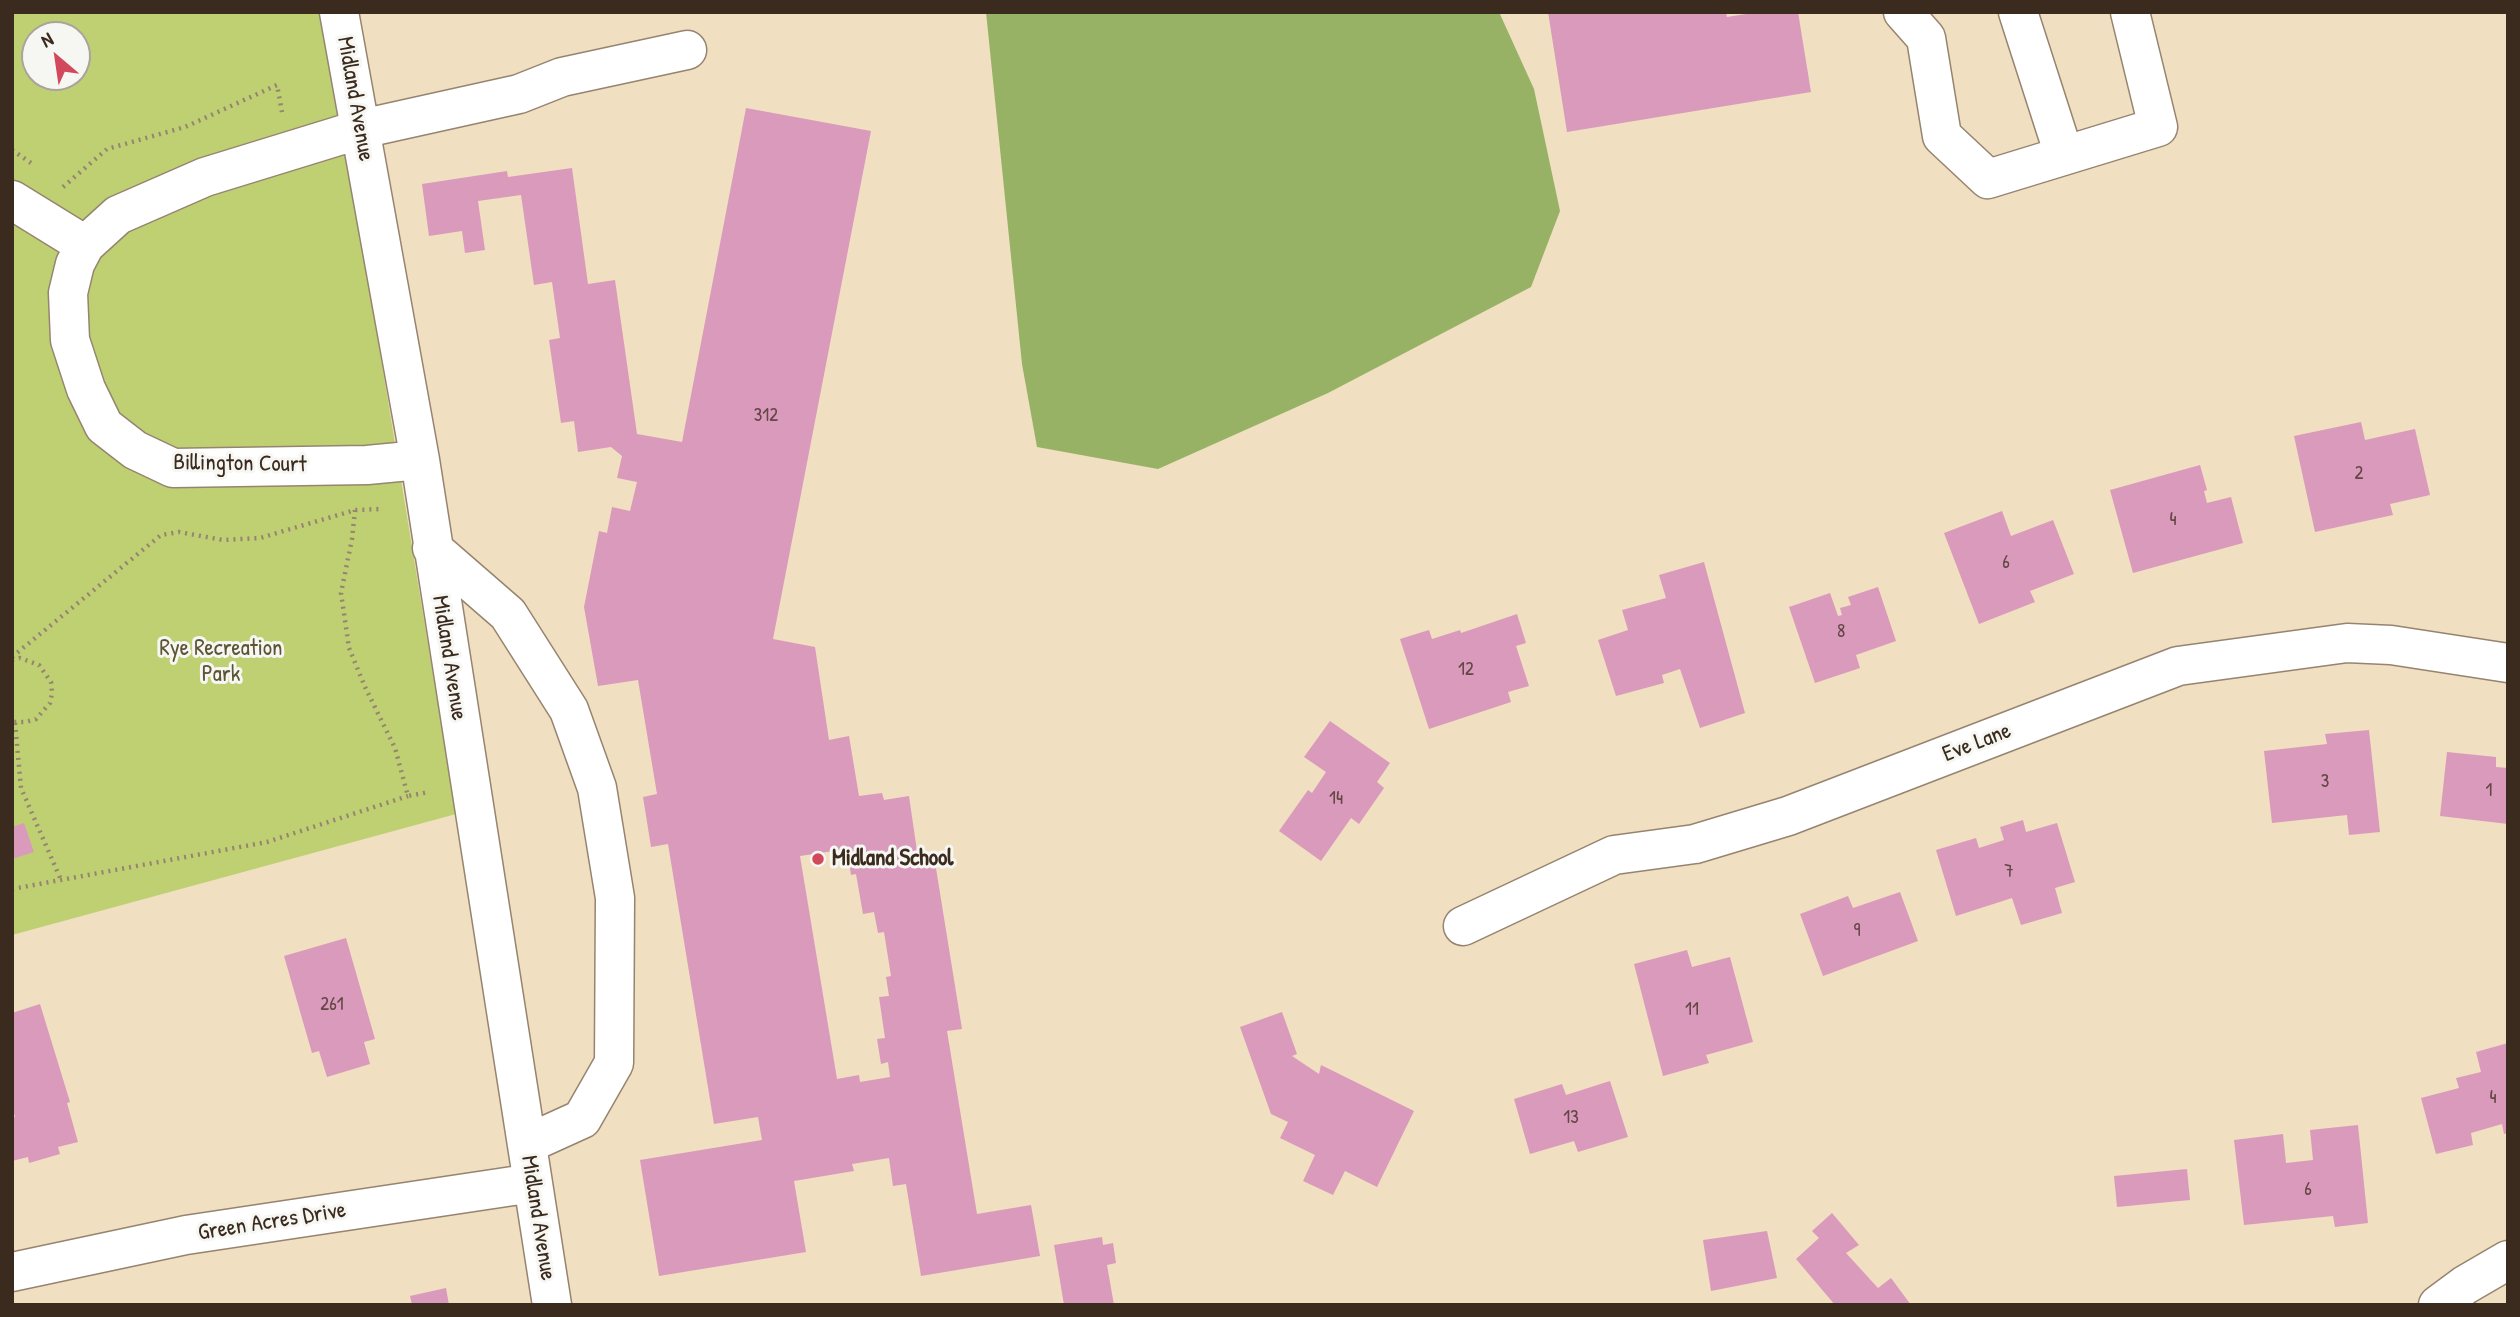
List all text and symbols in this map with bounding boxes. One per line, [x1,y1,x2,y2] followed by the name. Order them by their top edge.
[21,21,91,91] north arrow
[36,26,58,53] text: N
[330,35,380,163] street label: Midland Avenue
[754,405,778,427] house number: 312
[173,449,307,479] street label: Billington Court
[2355,463,2363,485] house number: 2
[2169,509,2177,531] house number: 4
[2002,552,2010,574] house number: 6
[426,594,472,722] street label: Midland Avenue
[1837,621,1845,643] house number: 8
[160,635,282,689] park label: Rye Recreation Park
[1458,659,1474,681] house number: 12
[1939,717,2015,769] street label: Eve Lane
[2321,771,2329,793] house number: 3
[2486,780,2492,802] house number: 1
[1329,788,1343,810] house number: 14
[832,845,953,873] place label: Midland School
[810,851,826,867] marker: Midland School
[2004,861,2014,883] house number: 7
[1854,920,1860,942] house number: 9
[320,994,344,1016] house number: 261
[1685,999,1699,1021] house number: 11
[2489,1087,2497,1109] house number: 4
[1563,1107,1579,1129] house number: 13
[515,1154,561,1282] street label: Midland Avenue
[2304,1179,2312,1201] house number: 6
[196,1197,348,1247] street label: Green Acres Drive

